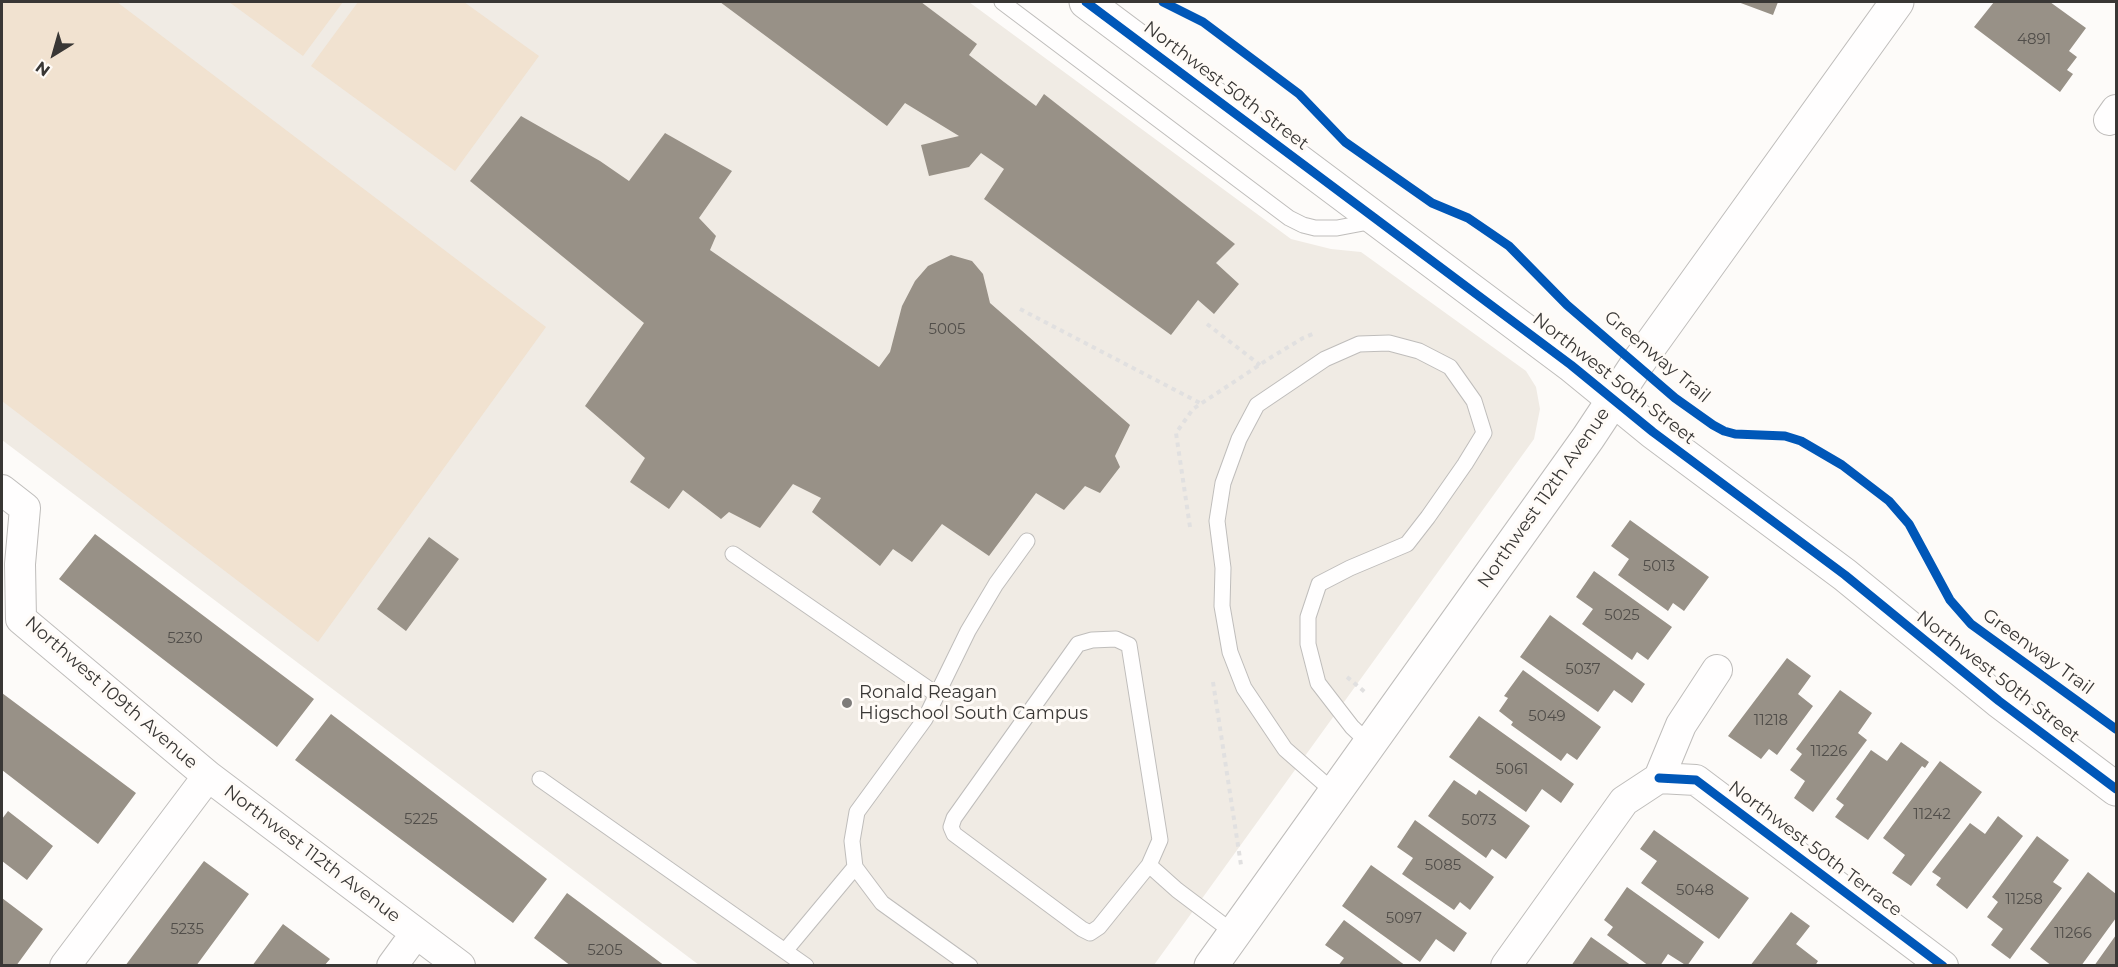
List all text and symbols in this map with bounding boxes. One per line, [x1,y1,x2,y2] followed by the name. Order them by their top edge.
[1139,17,1313,155] street label: Northwest 50th Street
[24,24,84,84] north arrow
[2017,31,2051,49] house number: 4891
[32,57,54,80] text: N
[1600,306,1714,408] street label: Greenway Trail
[1528,309,1700,449] street label: Northwest 50th Street
[929,321,965,339] house number: 5005
[1473,404,1615,592] street label: Northwest 112th Avenue
[1643,558,1675,576] house number: 5013
[1978,605,2098,699] street label: Greenway Trail
[1604,607,1640,625] house number: 5025
[1912,607,2084,747] street label: Northwest 50th Street
[20,612,202,774] street label: Northwest 109th Avenue
[167,630,203,648] house number: 5230
[1565,661,1601,679] house number: 5037
[859,682,1088,724] place label: Ronald Reagan Higschool South Campus
[840,696,854,710] marker: Ronald Reagan Higschool South Campus
[1528,708,1566,726] house number: 5049
[1754,712,1788,730] house number: 11218
[1811,743,1847,761] house number: 11226
[1496,761,1528,779] house number: 5061
[1724,777,1906,921] street label: Northwest 50th Terrace
[220,781,404,927] street label: Northwest 112th Avenue
[1913,806,1951,824] house number: 11242
[404,811,438,829] house number: 5225
[1461,812,1497,830] house number: 5073
[1425,857,1461,875] house number: 5085
[1676,882,1714,900] house number: 5048
[2005,891,2043,909] house number: 11258
[1386,910,1422,928] house number: 5097
[170,921,204,939] house number: 5235
[2054,925,2092,943] house number: 11266
[587,942,623,960] house number: 5205

